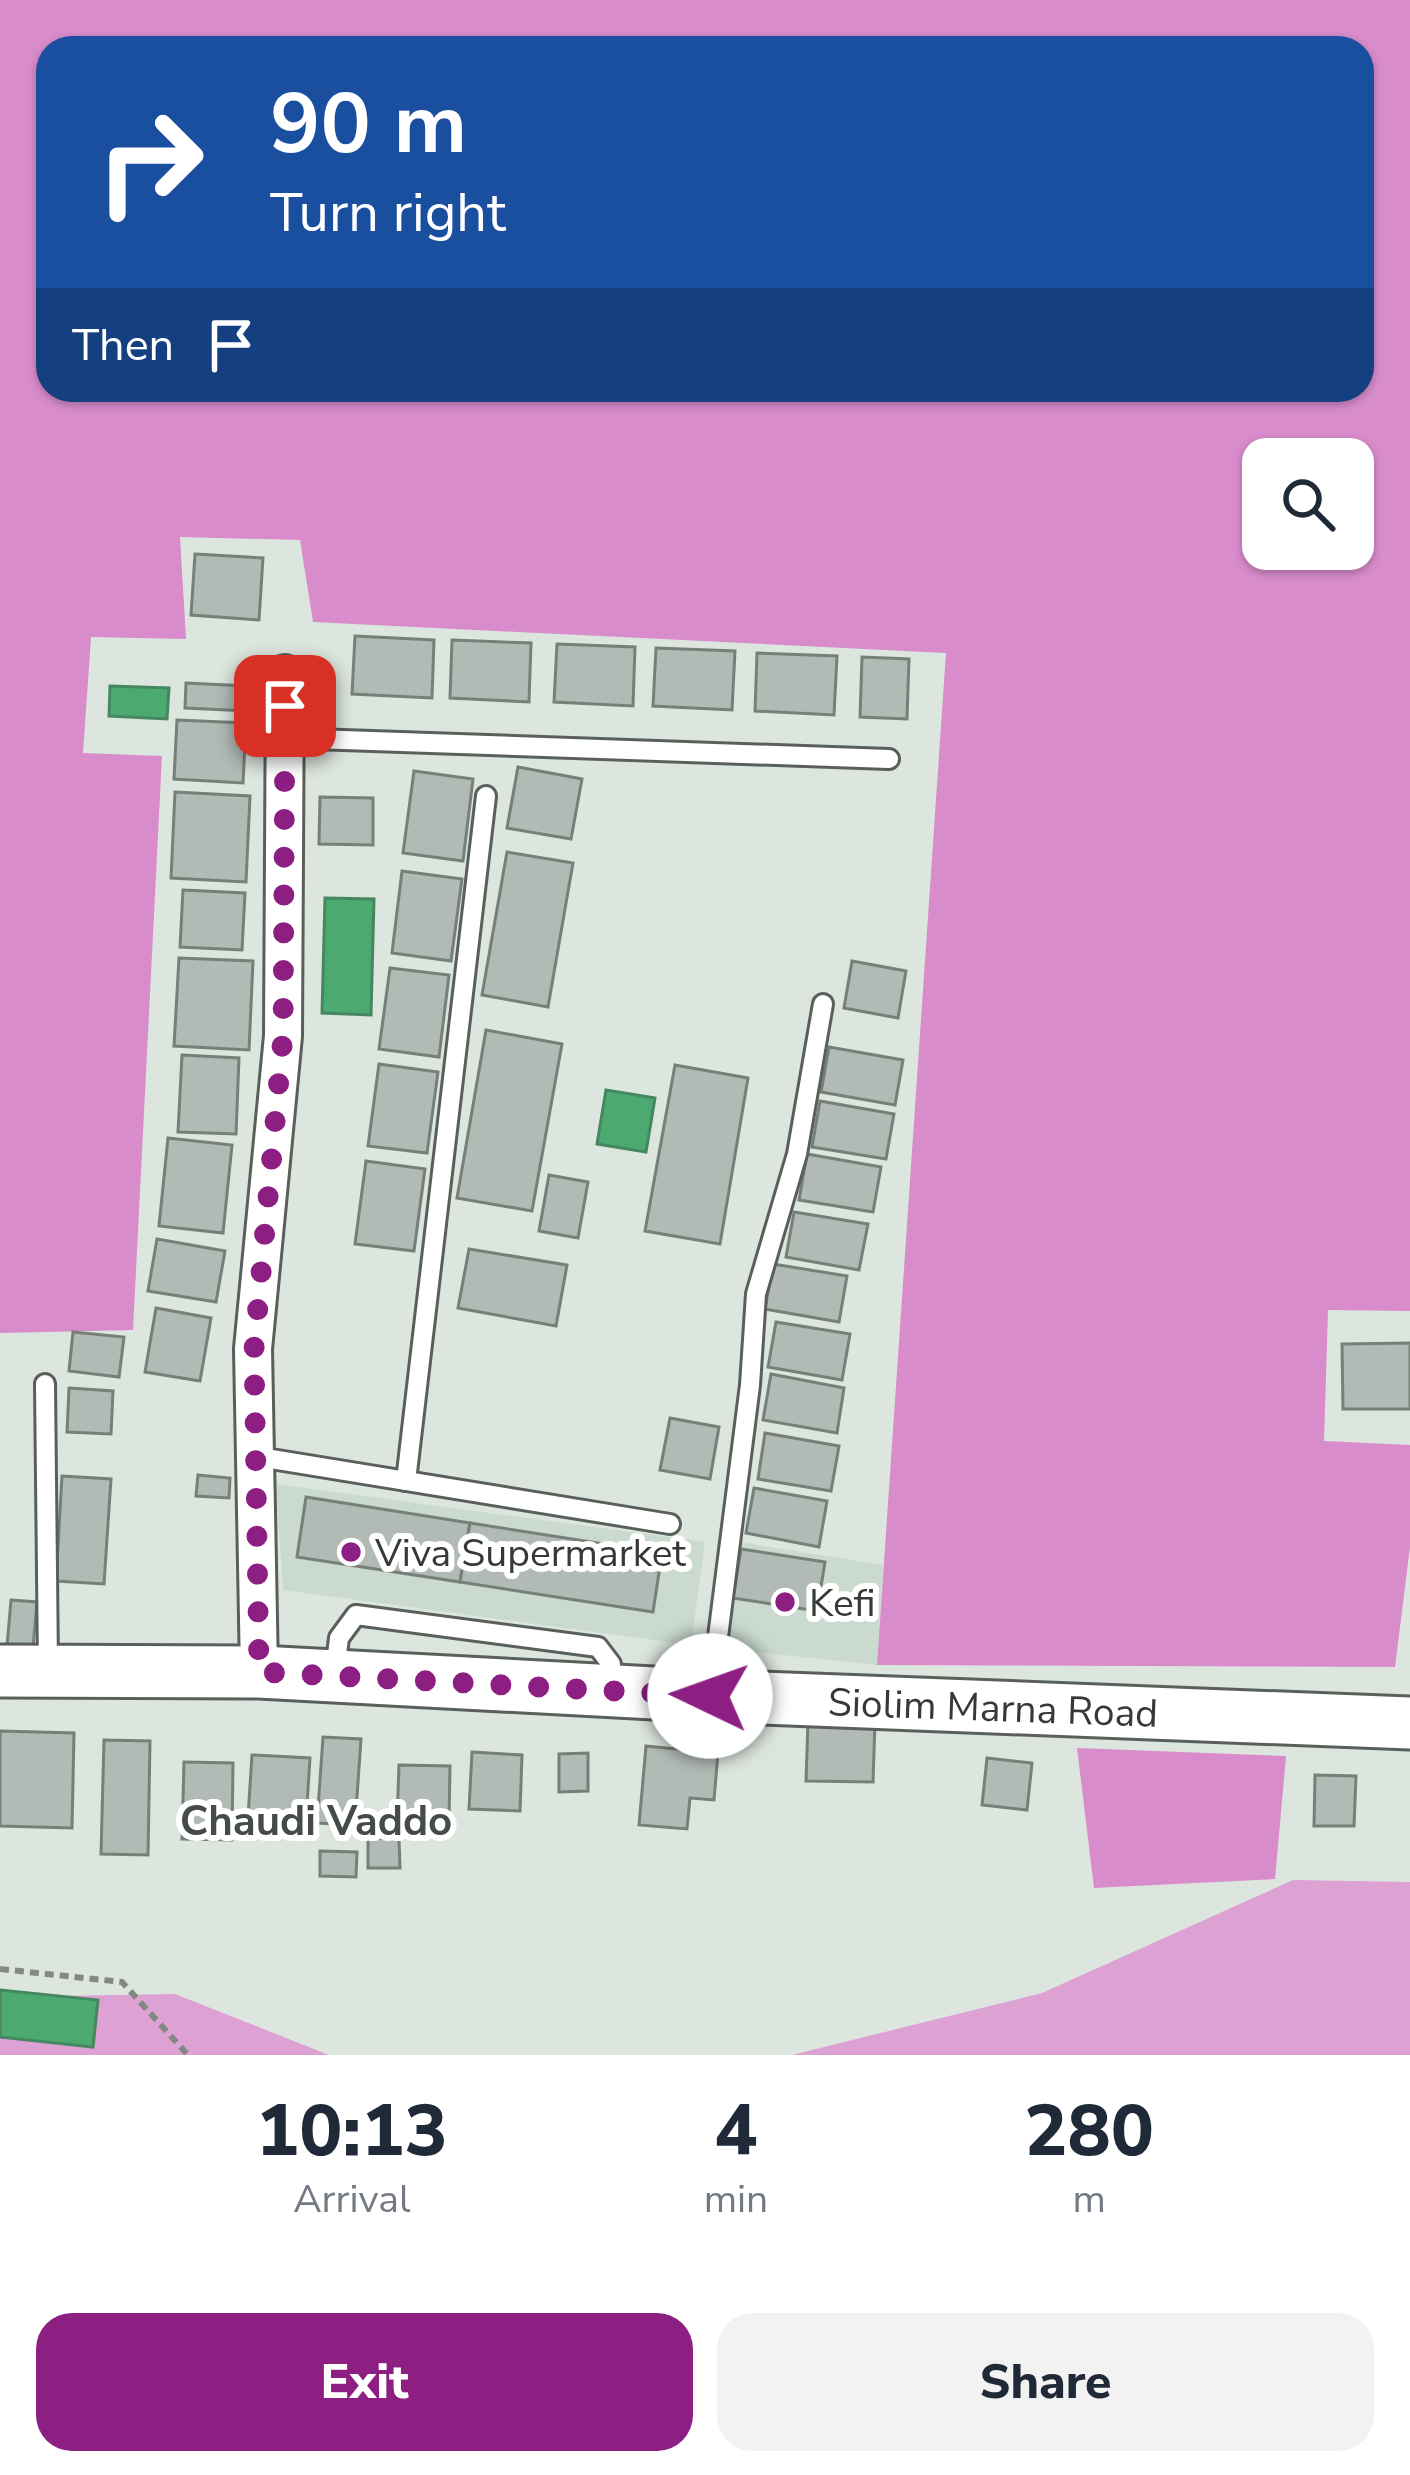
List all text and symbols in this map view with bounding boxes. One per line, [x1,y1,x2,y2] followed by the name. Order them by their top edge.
[270,67,467,182] text: 90 m
[72,84,228,240] icon: right
[270,176,506,250] text: Turn right
[198,312,264,378] icon: arrive
[72,315,174,376] text: Then
[1242,438,1374,570] map controls
[1242,438,1374,570] button: search
[234,655,336,757] pin
[252,673,318,739] icon: arrive
[374,1527,686,1580] place label: Viva Supermarket
[338,1539,364,1565] marker: Viva Supermarket
[809,1577,875,1630] place label: Kefi
[772,1589,798,1615] marker: Kefi
[647,1633,773,1759] position arrow
[827,1676,1159,1741] street label: Siolim Marna Road
[180,1793,452,1850] district label: Chaudi Vaddo
[256,2082,448,2180] text: 10:13
[714,2082,758,2180] text: 4
[1024,2082,1154,2180] text: 280
[293,2173,410,2226] text: Arrival
[704,2173,768,2226] text: min
[1072,2173,1106,2226] text: m
[36,2313,693,2451] button: Exit
[717,2313,1374,2451] button: Share

